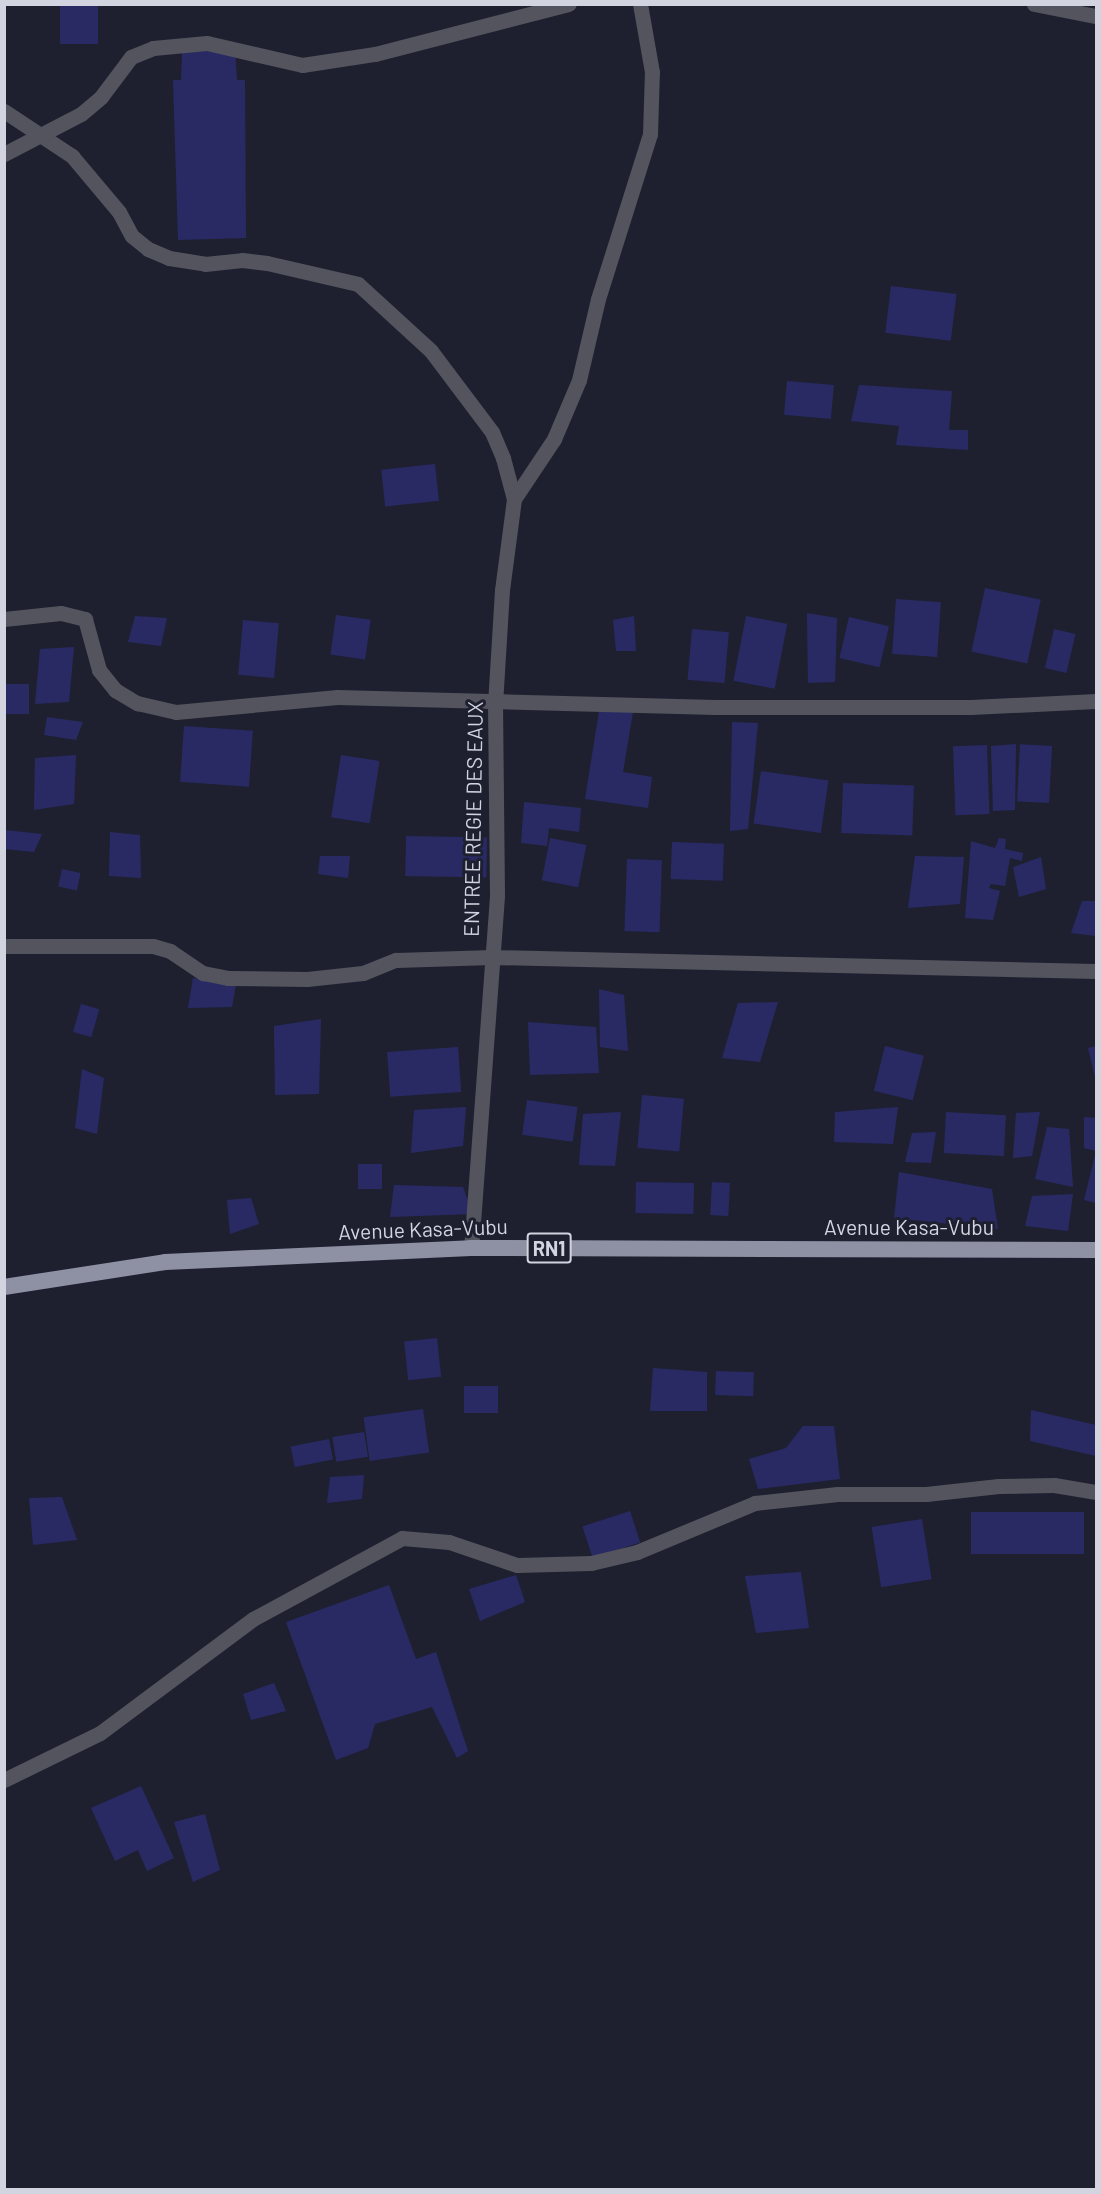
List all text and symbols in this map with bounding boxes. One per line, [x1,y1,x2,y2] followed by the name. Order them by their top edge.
[458,701,488,937] street label: ENTREE REGIE DES EAUX
[338,1213,508,1245] street label: Avenue Kasa-Vubu
[824,1214,994,1240] street label: Avenue Kasa-Vubu
[526,1231,572,1265] road number: RN1

